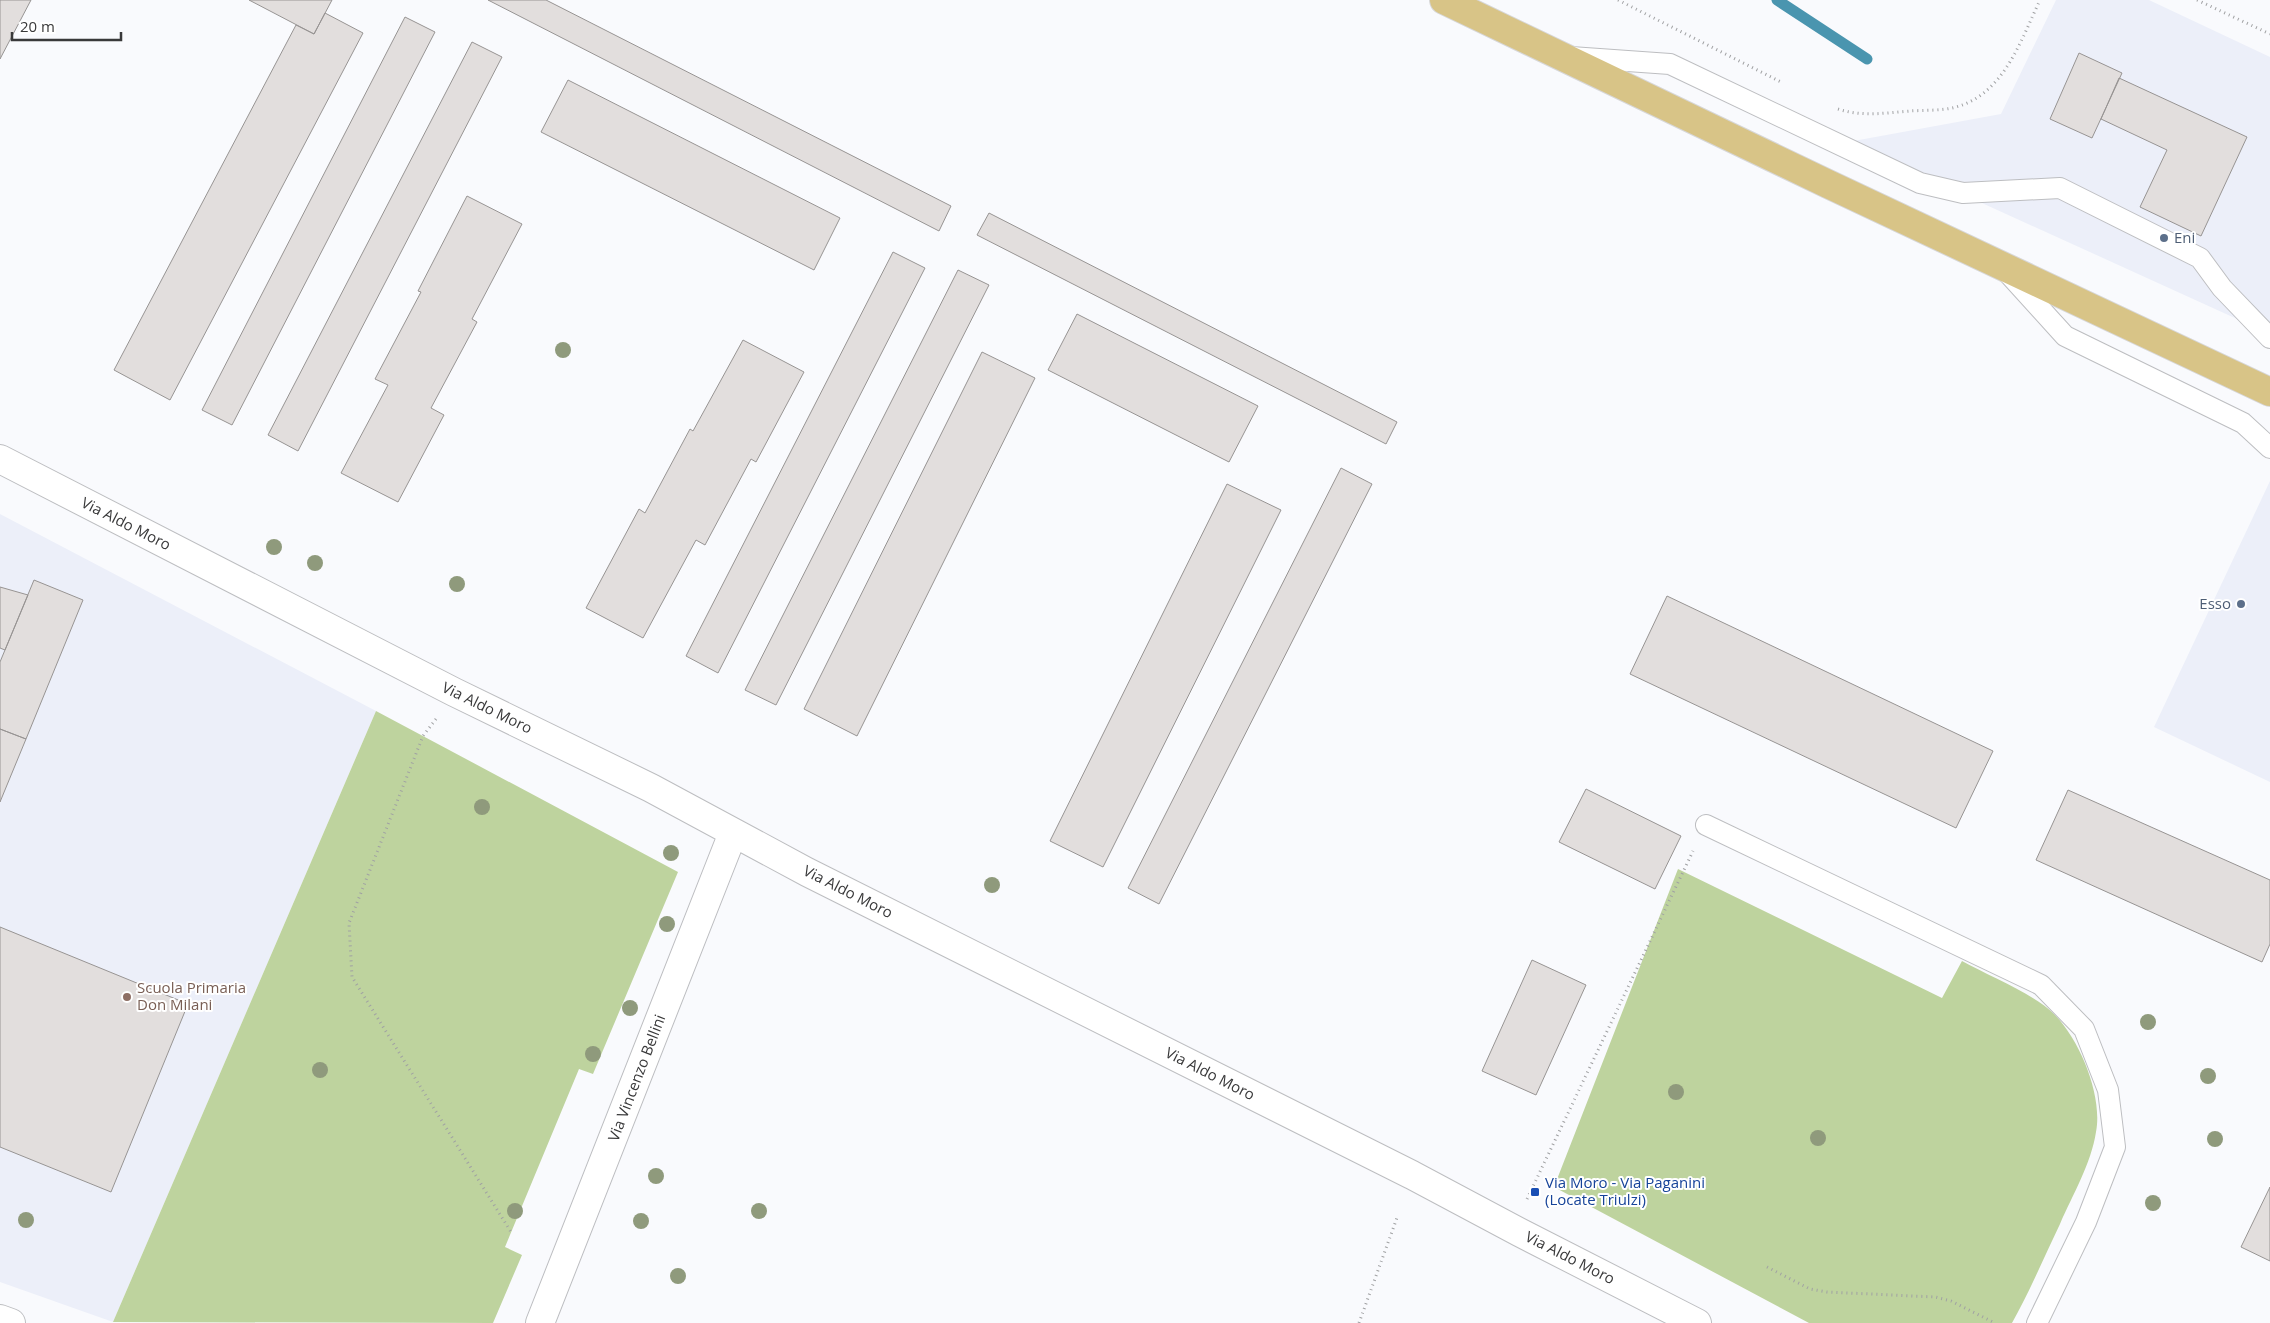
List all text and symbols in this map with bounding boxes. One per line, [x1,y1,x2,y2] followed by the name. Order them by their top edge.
[12,10,121,42] scale bar
[20,16,55,36] text: 20 m
[2174,227,2195,247] place label: Eni
[2158,232,2170,244] marker: Eni
[78,492,175,554] street label: Via Aldo Moro
[2199,593,2231,613] place label: Esso
[2235,598,2247,610] marker: Esso
[439,677,536,738] street label: Via Aldo Moro
[800,860,897,922] street label: Via Aldo Moro
[137,977,246,1014] place label: Scuola Primaria Don Milani
[121,991,133,1003] marker: Scuola Primaria Don Milani
[603,1011,669,1144] street label: Via Vincenzo Bellini
[1162,1042,1259,1104] street label: Via Aldo Moro
[1545,1172,1705,1209] place label: Via Moro - Via Paganini (Locate Triulzi)
[1529,1186,1541,1198] marker: Via Moro - Via Paganini (Locate Triulzi)
[1522,1226,1619,1288] street label: Via Aldo Moro

